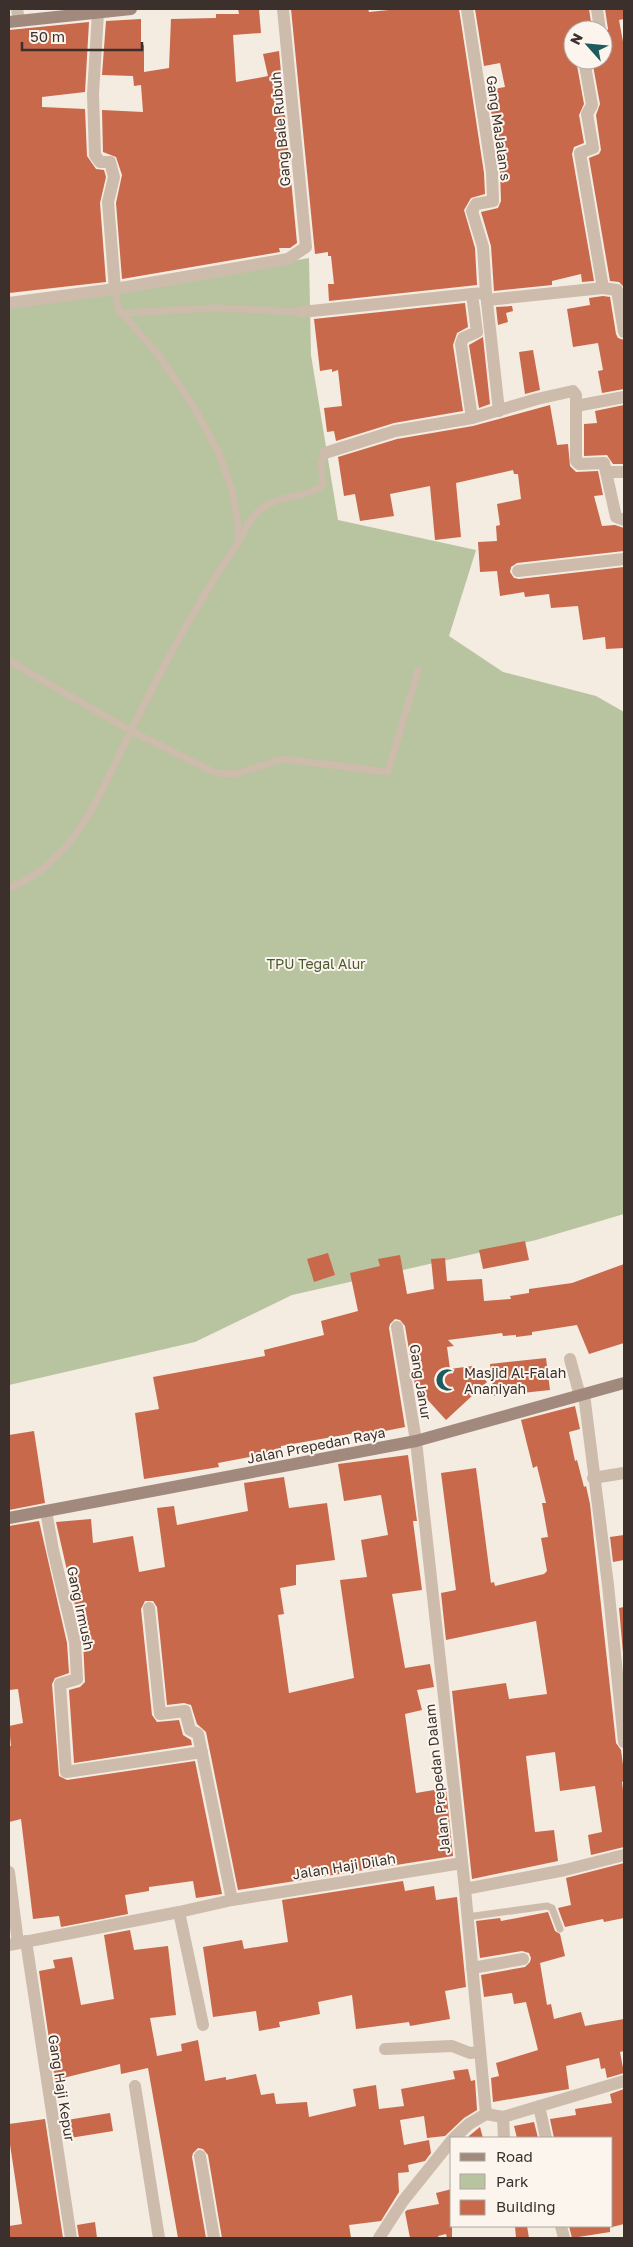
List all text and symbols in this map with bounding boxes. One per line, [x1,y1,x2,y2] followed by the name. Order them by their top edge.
[22,20,142,52] scale bar
[563,20,613,70] north arrow
[30,27,65,45] text: 50 m
[566,30,586,47] text: N
[267,71,293,187] street label: Gang Bale Rubuh
[483,74,515,182] street label: Gang MaJalan s
[266,955,366,972] park label: TPU Tegal Alur
[407,1343,435,1422] street label: Gang Janur
[464,1364,566,1397] place label: Masjid Al-Falah Ananiyah
[434,1367,460,1393] mosque icon: Masjid Al-Falah Ananiyah
[245,1423,387,1467] street label: Jalan Prepedan Raya
[64,1565,98,1651] street label: Gang Irmush
[421,1703,453,1855] street label: Jalan Prepedan Dalam
[291,1849,397,1883] street label: Jalan Haji Dilah
[45,2033,79,2143] street label: Gang Haji Kepur
[450,2137,613,2227] legend
[496,2147,533,2165] text: Road
[496,2172,529,2190] text: Park
[496,2197,556,2215] text: Building

